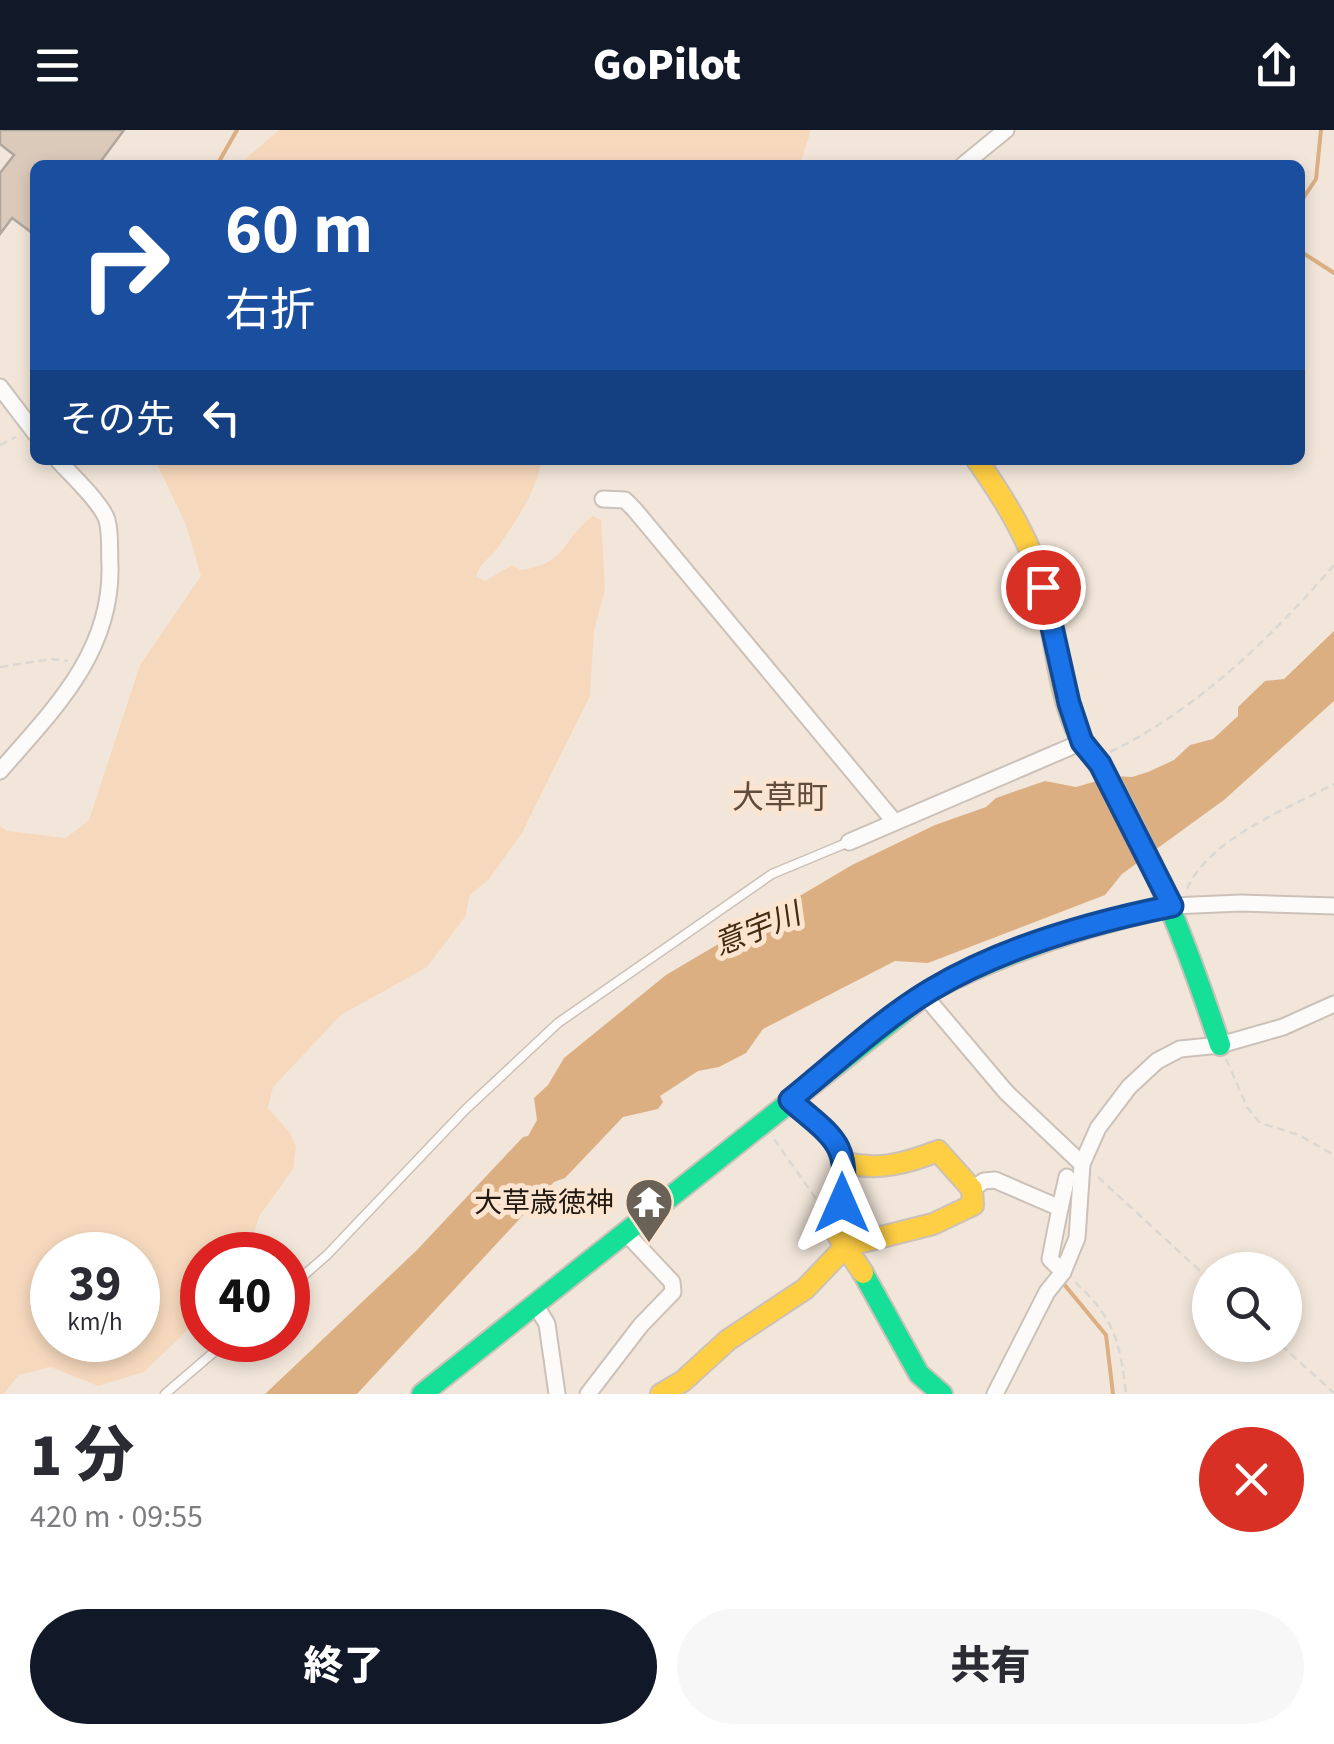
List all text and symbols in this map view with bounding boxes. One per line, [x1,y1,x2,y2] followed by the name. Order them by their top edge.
[593,33,741,97] text: GoPilot
[30,38,85,93] icon: menu
[1249,38,1304,93] icon: share
[225,180,373,280] text: 60 m
[60,200,190,330] icon: right
[225,279,315,343] text: 右折
[194,390,249,445] icon: left
[60,393,174,447] text: その先
[1001,545,1086,630] pin
[1016,560,1071,615] icon: arrive
[732,775,828,821] district label: 大草町
[707,892,810,966] water label: 意宇川
[790,1151,894,1255] position arrow
[623,1176,675,1244] temple icon: 大草歳徳神
[474,1183,614,1223] place label: 大草歳徳神
[180,1232,310,1362] speed limit sign: 40
[69,1249,121,1320] text: 39
[1192,1252,1302,1362] map controls
[1192,1252,1302,1362] button: search
[67,1304,123,1340] text: km/h
[30,1414,134,1499] text: 1 分
[1199,1427,1304,1532] button: close
[30,1494,203,1540] text: 420 m · 09:55
[30,1609,657,1724] button: 終了
[677,1609,1304,1724] button: 共有

